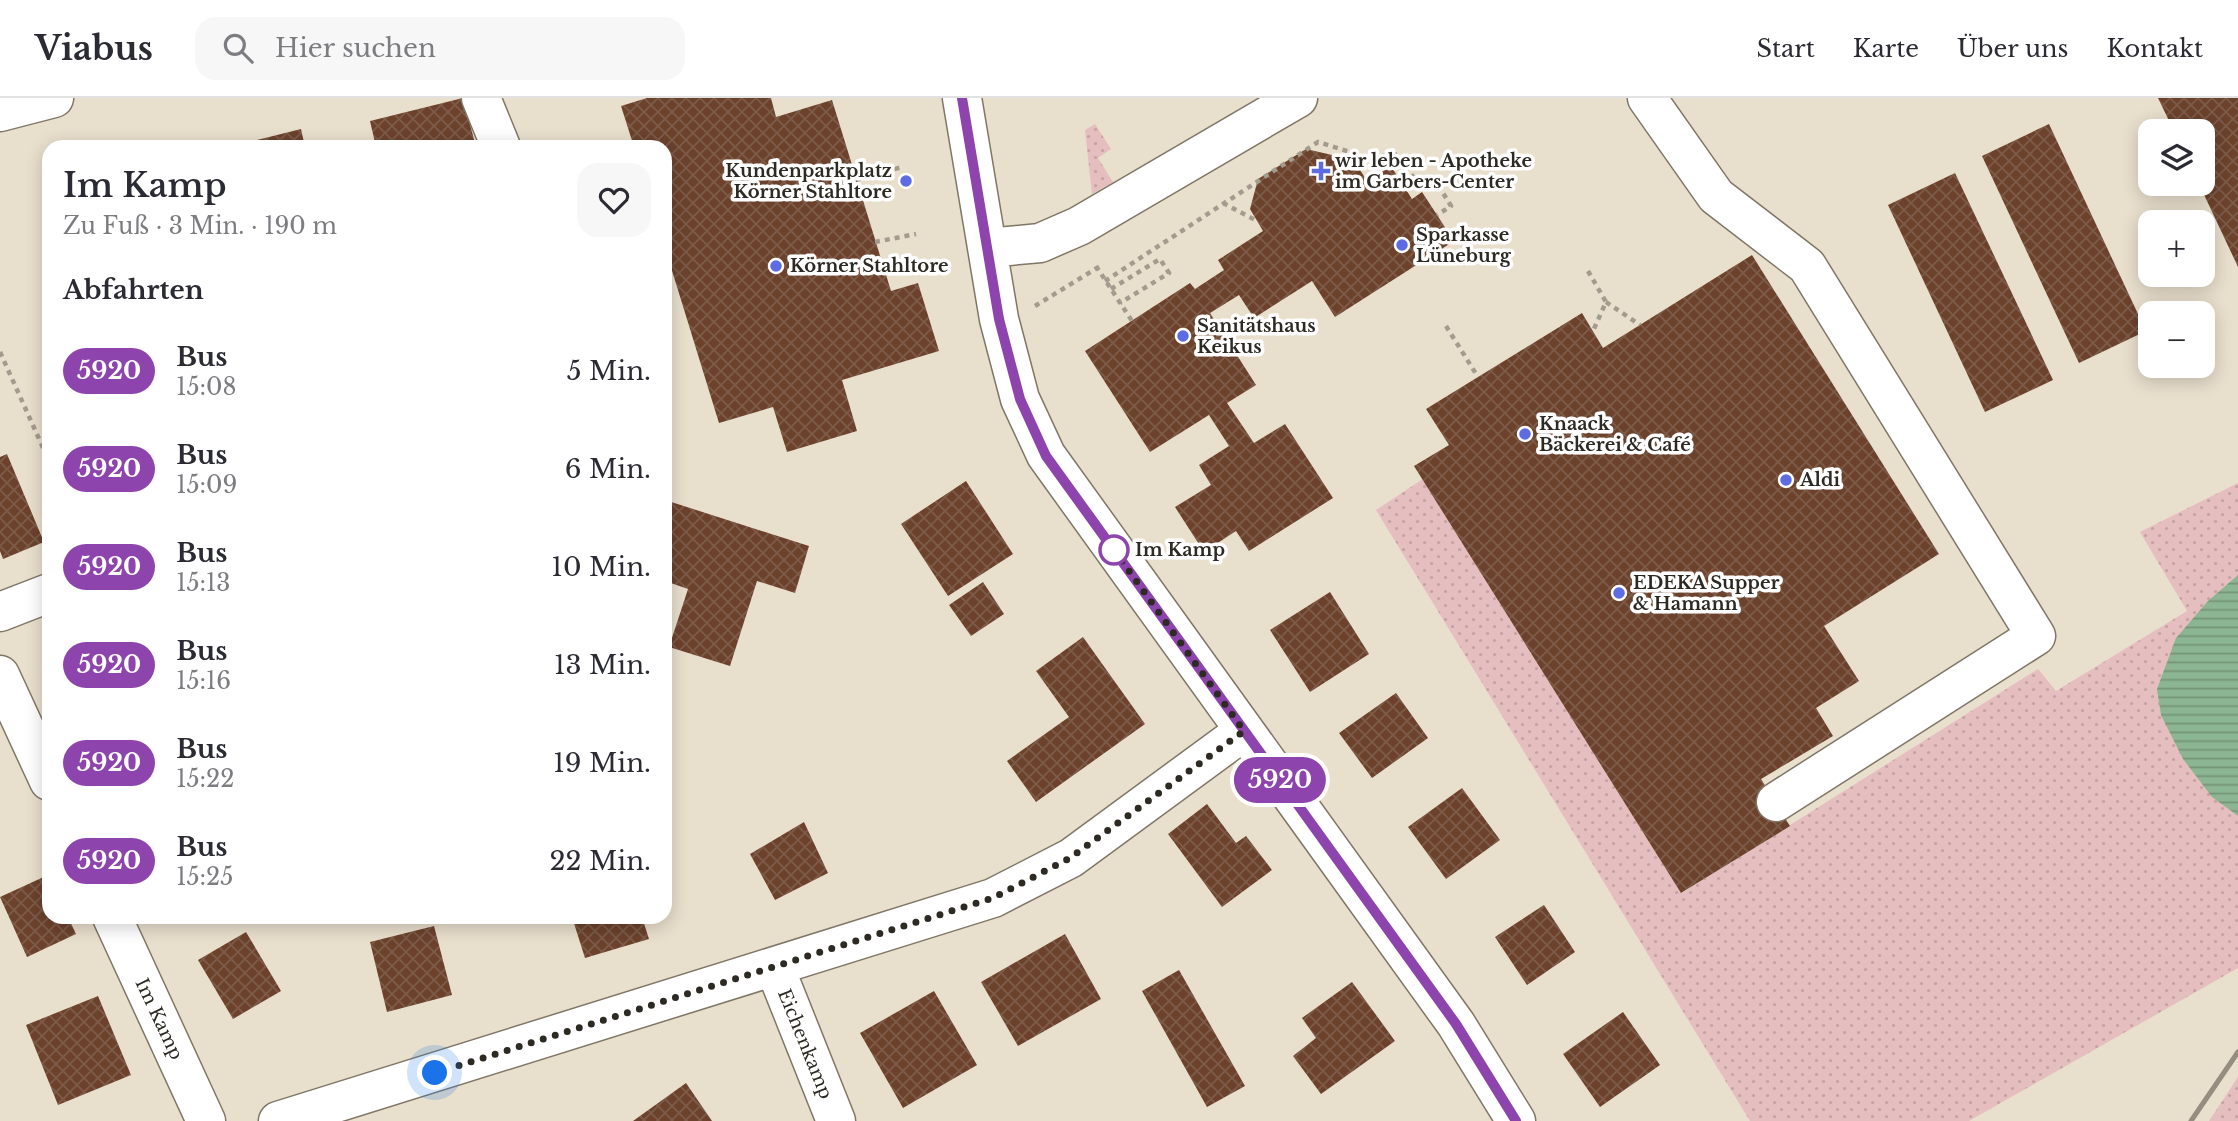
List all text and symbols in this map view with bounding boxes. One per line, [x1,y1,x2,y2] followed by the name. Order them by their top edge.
[195,17,685,80] search box
[35,28,153,69] text: Viabus
[219,29,257,67] icon: search
[275,32,436,64] text: Hier suchen
[1757,34,1815,63] text: Start
[1853,34,1919,63] text: Karte
[1957,34,2069,63] text: Über uns
[2107,34,2203,63] text: Kontakt
[2138,119,2215,378] map controls
[2138,119,2215,196] button: layers
[1335,150,1532,193] place label: wir leben - Apotheke im Garbers-Center
[725,160,892,203] place label: Kundenparkplatz Körner Stahltore
[577,163,651,237] button: heart
[1313,163,1329,179] marker: wir leben - Apotheke im Garbers-Center
[63,165,227,206] text: Im Kamp
[898,173,914,189] marker: Kundenparkplatz Körner Stahltore
[2138,210,2215,287] button: +
[63,212,337,240] text: Zu Fuß · 3 Min. · 190 m
[1416,224,1512,267] place label: Sparkasse Lüneburg
[1394,237,1410,253] marker: Sparkasse Lüneburg
[790,255,949,277] place label: Körner Stahltore
[768,258,784,274] marker: Körner Stahltore
[63,274,204,306] text: Abfahrten
[2138,301,2215,378] button: −
[1197,315,1316,358] place label: Sanitätshaus Keikus
[1175,328,1191,344] marker: Sanitätshaus Keikus
[176,341,227,373] text: Bus
[567,355,651,387] text: 5 Min.
[77,356,141,385] text: 5920
[176,373,236,401] text: 15:08
[1539,413,1691,456] place label: Knaack Bäckerei & Café
[1517,426,1533,442] marker: Knaack Bäckerei & Café
[176,439,227,471] text: Bus
[565,453,651,485] text: 6 Min.
[77,454,141,483] text: 5920
[1799,469,1840,491] place label: Aldi
[176,471,237,499] text: 15:09
[1778,472,1794,488] marker: Aldi
[1099,535,1129,565] marker: Im Kamp
[176,537,227,569] text: Bus
[1135,539,1225,561] place label: Im Kamp
[551,551,651,583] text: 10 Min.
[77,552,141,581] text: 5920
[176,569,231,597] text: 15:13
[1633,572,1779,615] place label: EDEKA Supper & Hamann
[1611,585,1627,601] marker: EDEKA Supper & Hamann
[176,635,227,667] text: Bus
[554,649,651,681] text: 13 Min.
[77,650,141,679] text: 5920
[176,667,231,695] text: 15:16
[176,733,227,765] text: Bus
[553,747,651,779] text: 19 Min.
[77,748,141,777] text: 5920
[1231,757,1329,803] line badge: 5920
[176,765,234,793] text: 15:22
[1248,765,1312,794] text: 5920
[176,831,227,863] text: Bus
[549,845,651,877] text: 22 Min.
[77,846,141,875] text: 5920
[176,863,233,891] text: 15:25
[131,975,187,1063] street label: Im Kamp
[773,986,837,1102] street label: Eichenkamp
[417,1055,452,1090] your location

